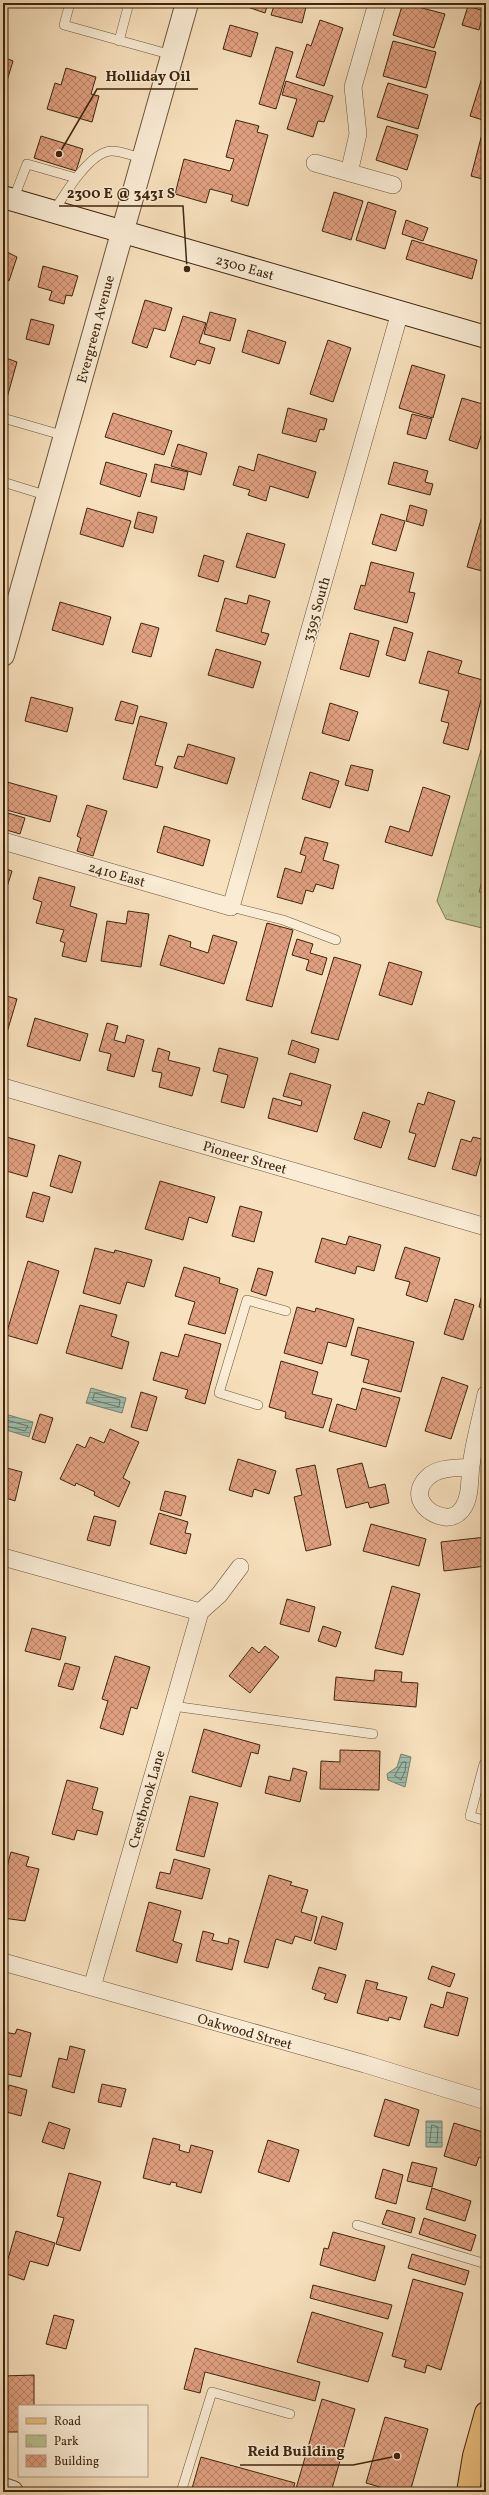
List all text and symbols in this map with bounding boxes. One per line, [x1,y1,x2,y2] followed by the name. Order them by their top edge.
[97,62,198,89] callout: Holliday Oil
[105,67,191,88] text: Holliday Oil
[59,179,183,206] callout: 2300 E @ 3431 S
[67,184,175,205] text: 2300 E @ 3431 S
[213,251,276,286] street label: 2300 East
[73,273,120,386] street label: Evergreen Avenue
[299,575,336,644] street label: 3395 South
[86,858,147,893] street label: 2410 East
[200,1137,289,1180] street label: Pioneer Street
[124,1748,171,1851] street label: Crestbrook Lane
[195,2010,294,2055] street label: Oakwood Street
[18,2405,148,2477] legend
[54,2414,81,2430] text: Road
[54,2434,79,2450] text: Park
[240,2438,353,2465] callout: Reid Building
[247,2442,345,2463] text: Reid Building
[54,2454,99,2470] text: Building

